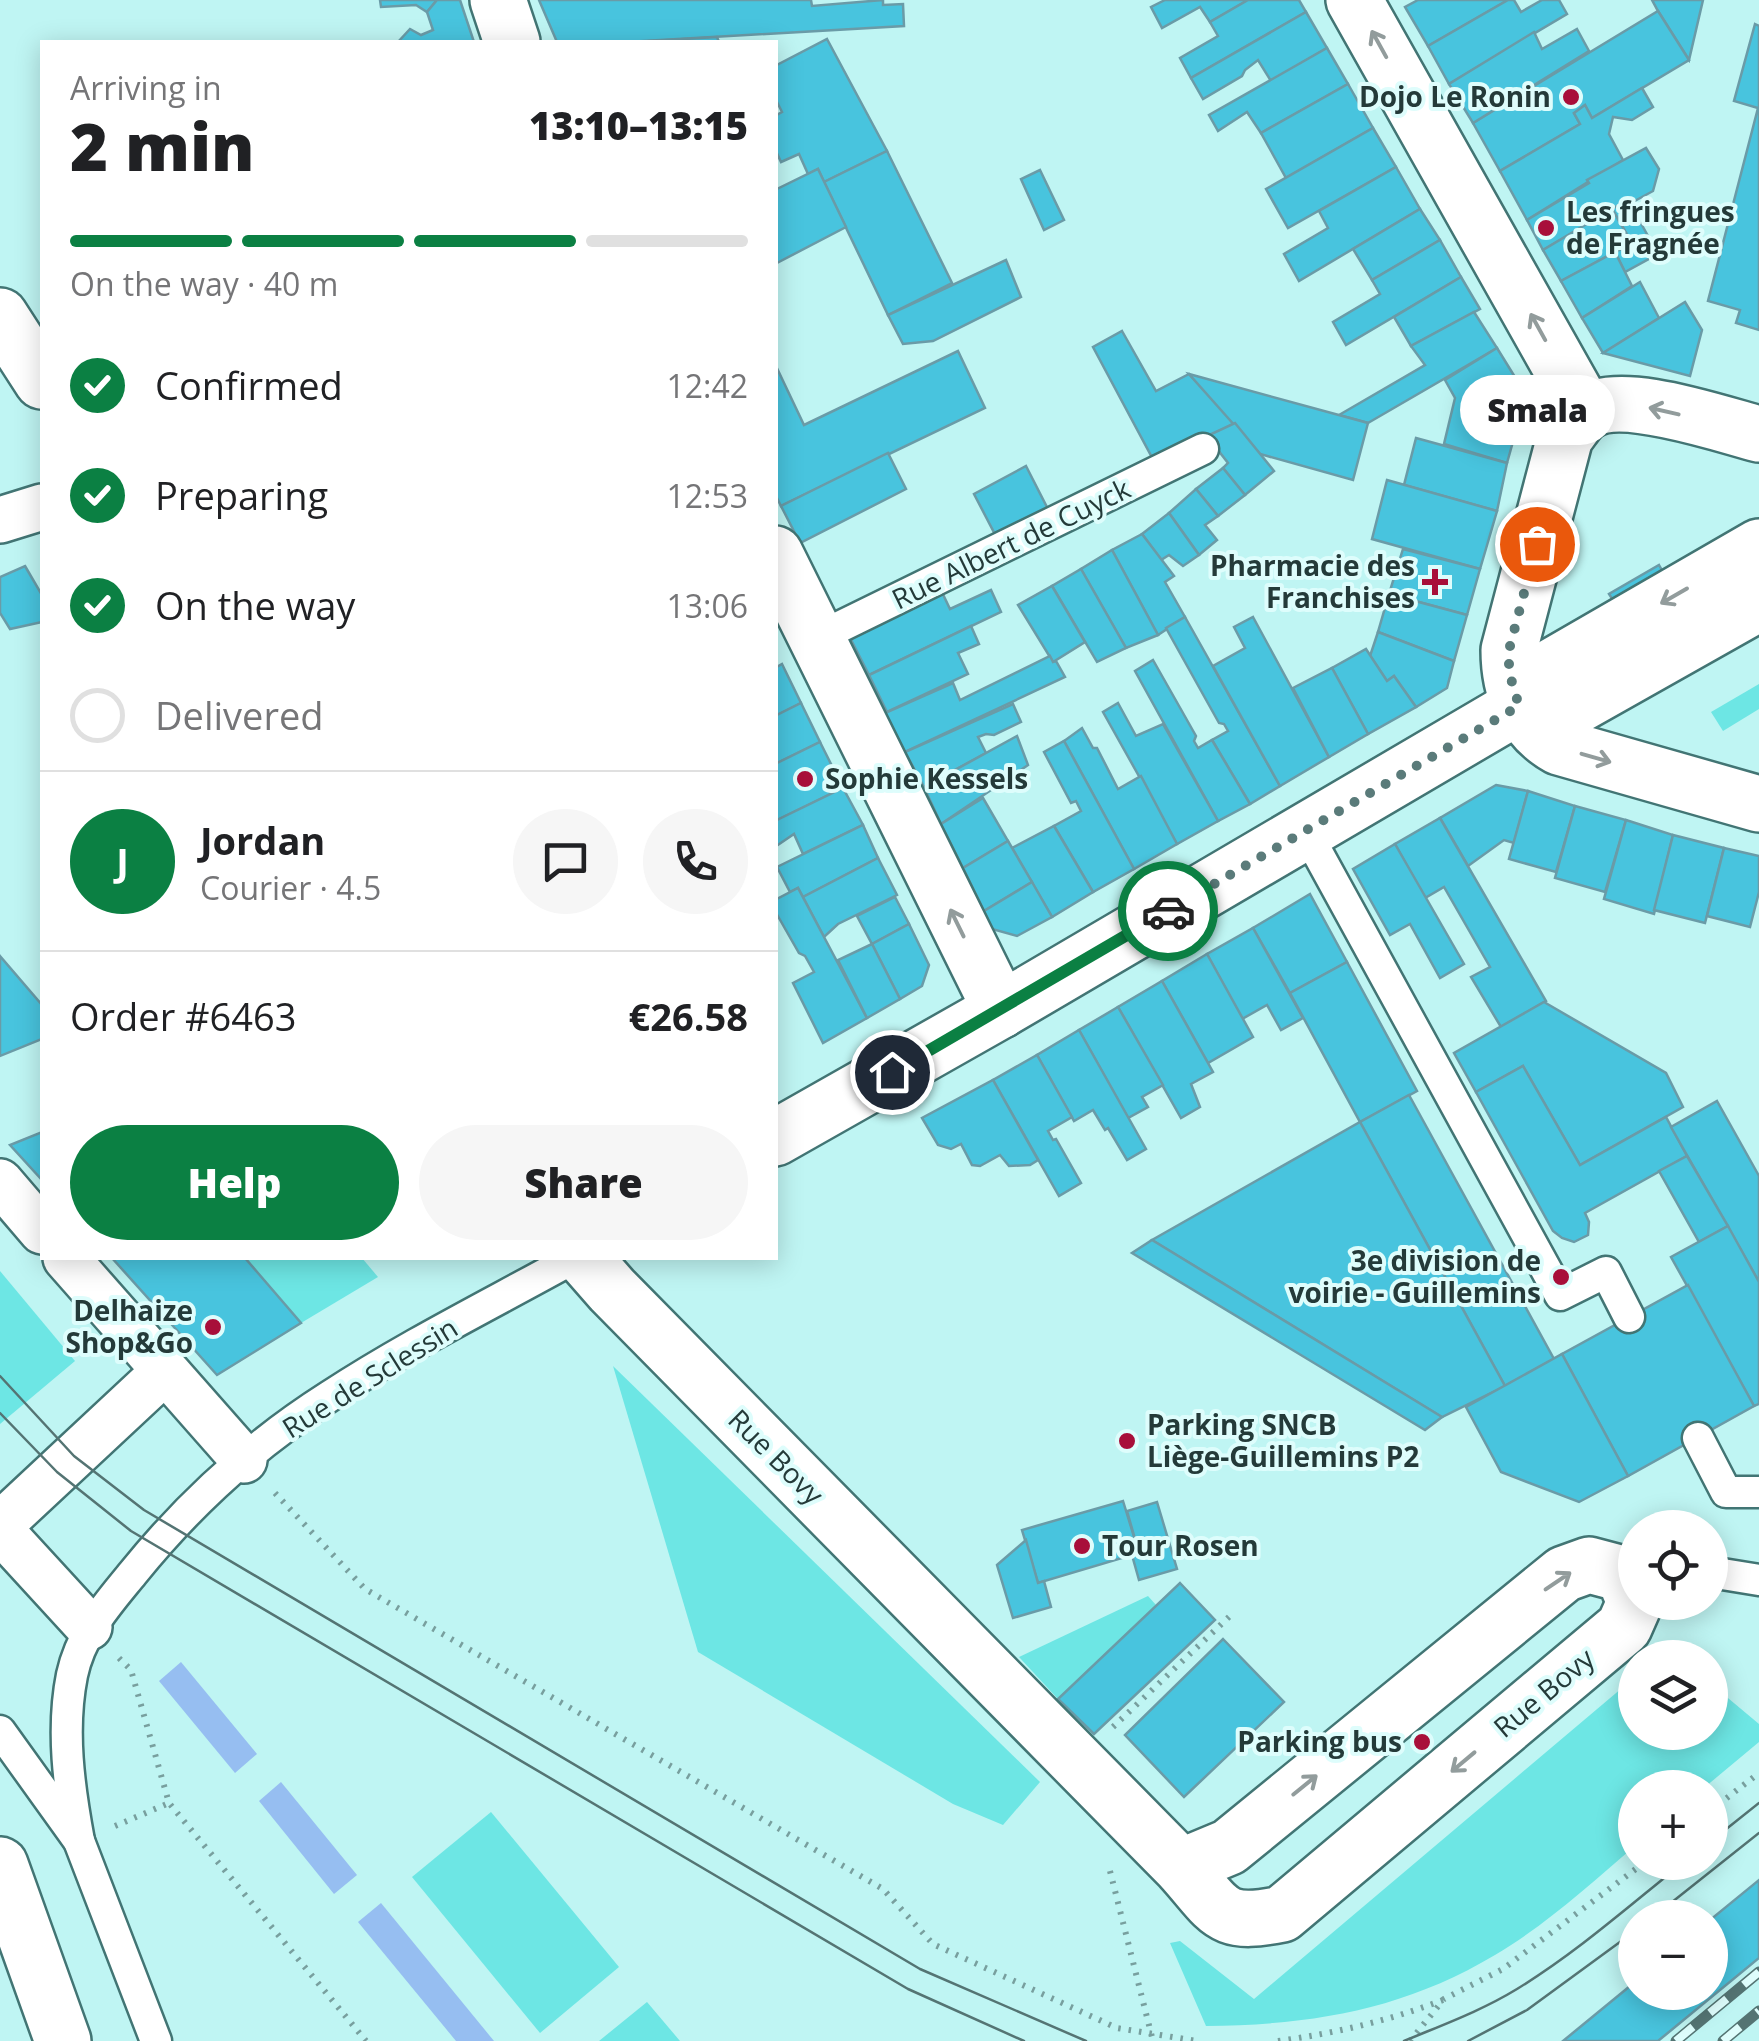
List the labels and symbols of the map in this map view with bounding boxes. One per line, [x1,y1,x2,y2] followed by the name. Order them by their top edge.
[1369,30,1389,58] one-way arrow
[1359,77,1551,115] place label: Dojo Le Ronin
[1560,86,1582,108] marker: Dojo Le Ronin
[1566,192,1735,262] place label: Les fringues de Fragnée
[1535,217,1557,239] marker: Les fringues de Fragnée
[1528,313,1548,342] one-way arrow
[1460,374,1614,444] callout: Smala
[1649,401,1681,419] one-way arrow
[885,469,1136,617] street label: Rue Albert de Cuyck
[1495,502,1580,587] pin
[1210,546,1415,616] place label: Pharmacie des Franchises
[1424,571,1446,593] marker: Pharmacie des Franchises
[1661,586,1689,606] one-way arrow
[1580,750,1611,768] one-way arrow
[825,759,1028,797] place label: Sophie Kessels
[794,768,816,790] marker: Sophie Kessels
[1118,861,1218,961] courier
[947,909,966,939] one-way arrow
[850,1030,935,1115] pin
[1289,1241,1541,1311] place label: 3e division de voirie - Guillemins
[1550,1266,1572,1288] marker: 3e division de voirie - Guillemins
[66,1291,193,1361] place label: Delhaize Shop&Go
[275,1308,464,1446] street label: Rue de Sclessin
[202,1316,224,1338] marker: Delhaize Shop&Go
[721,1400,833,1513] street label: Rue Bovy
[1147,1405,1419,1475] place label: Parking SNCB Liège-Guillemins P2
[1116,1430,1138,1452] marker: Parking SNCB Liège-Guillemins P2
[1102,1526,1259,1564] place label: Tour Rosen
[1071,1535,1093,1557] marker: Tour Rosen
[1543,1571,1571,1592] one-way arrow
[1485,1638,1602,1745] street label: Rue Bovy
[1237,1722,1402,1760] place label: Parking bus
[1411,1731,1433,1753] marker: Parking bus
[1450,1751,1476,1773] one-way arrow
[1291,1774,1317,1796] one-way arrow

